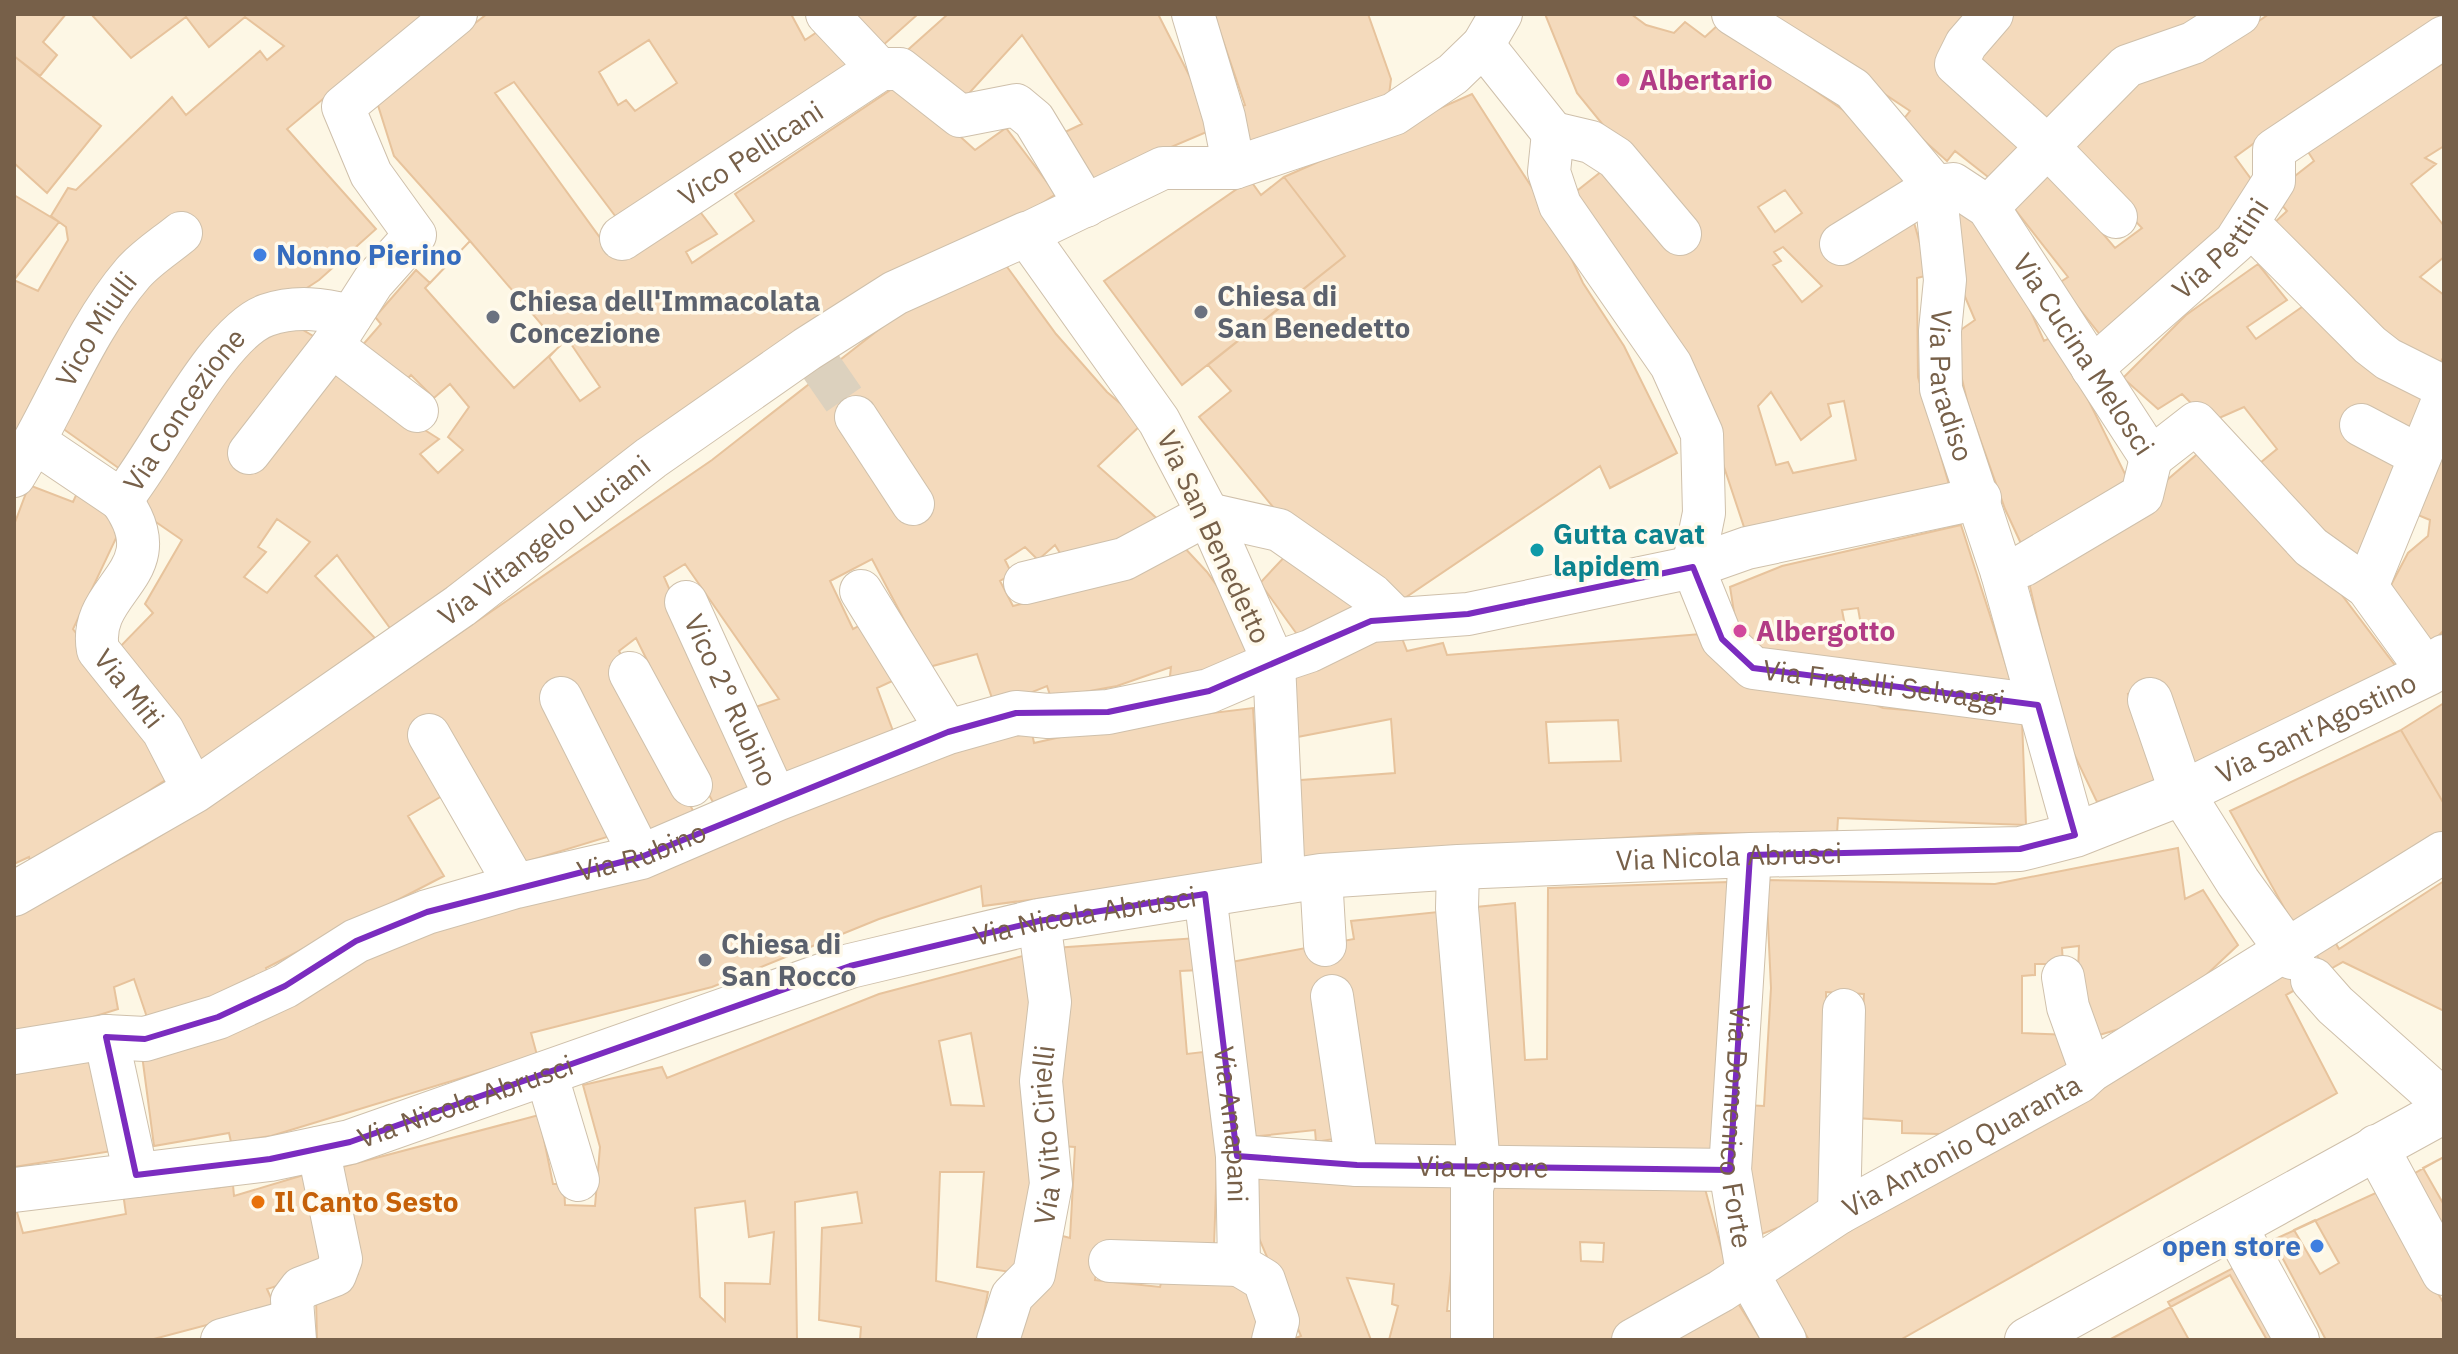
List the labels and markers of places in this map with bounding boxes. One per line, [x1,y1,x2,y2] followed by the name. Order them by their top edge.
[1639,61,1773,98] place label: Albertario
[1614,71,1632,89] marker: Albertario
[276,236,462,273] place label: Nonno Pierino
[251,246,269,264] marker: Nonno Pierino
[1217,277,1410,346] place label: Chiesa di San Benedetto
[509,282,821,351] place label: Chiesa dell'Immacolata Concezione
[1192,303,1210,321] marker: Chiesa di San Benedetto
[484,308,502,326] marker: Chiesa dell'Immacolata Concezione
[1553,515,1705,584] place label: Gutta cavat lapidem
[1528,541,1546,559] marker: Gutta cavat lapidem
[1756,612,1895,649] place label: Albergotto
[1731,622,1749,640] marker: Albergotto
[721,925,856,994] place label: Chiesa di San Rocco
[696,951,714,969] marker: Chiesa di San Rocco
[274,1183,459,1220] place label: Il Canto Sesto
[249,1193,267,1211] marker: Il Canto Sesto
[2162,1227,2301,1264] place label: open store
[2308,1237,2326,1255] marker: open store

